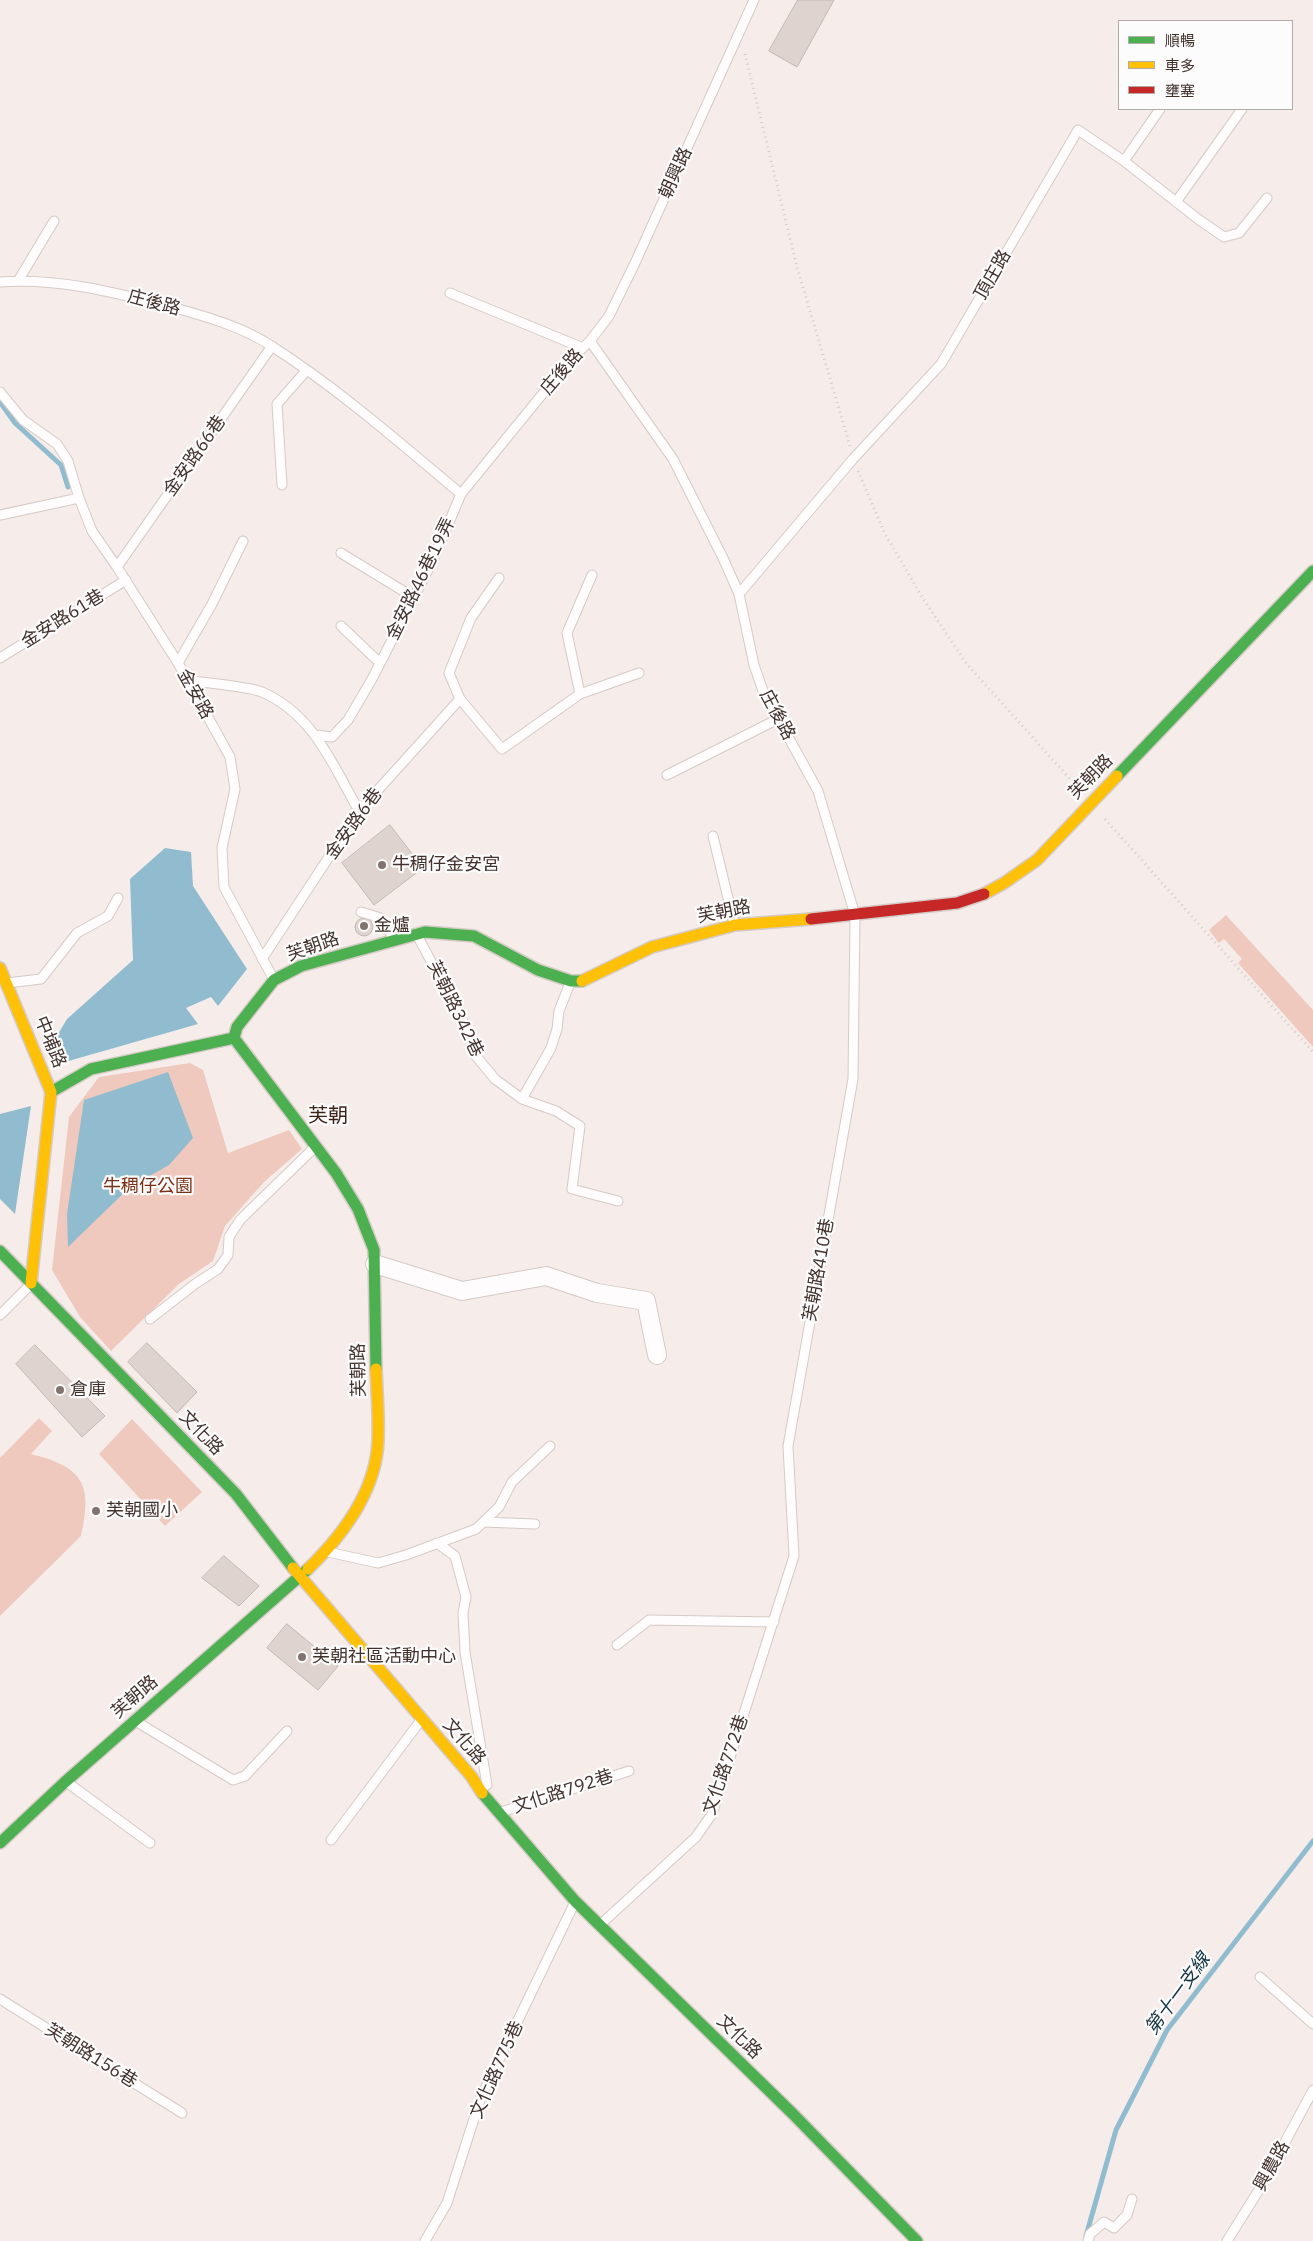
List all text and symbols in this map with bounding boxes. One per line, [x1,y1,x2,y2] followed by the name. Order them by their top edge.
[1118,20,1293,110] legend
[1165,31,1195,50] text: 順暢
[1165,56,1195,75] text: 車多
[1165,81,1195,100] text: 壅塞
[655,144,697,202] street label: 朝興路
[970,246,1016,304] street label: 頂庄路
[125,286,183,320] street label: 庄後路
[536,345,588,399] street label: 庄後路
[159,411,231,501] street label: 金安路66巷
[382,514,460,644] street label: 金安路46巷19弄
[18,585,108,653] street label: 金安路61巷
[172,665,218,723] street label: 金安路
[755,686,799,744] street label: 庄後路
[1064,750,1118,804] street label: 芙朝路
[321,784,387,864] street label: 金安路6巷
[392,854,500,876] place label: 牛稠仔金安宮
[376,859,388,871] marker: 牛稠仔金安宮
[695,896,753,928] street label: 芙朝路
[374,915,410,937] place label: 金爐
[358,920,370,932] marker: 金爐
[284,928,342,966] street label: 芙朝路
[422,957,488,1061] street label: 芙朝路342巷
[30,1013,70,1071] street label: 中埔路
[308,1104,348,1128] district label: 芙朝
[103,1176,193,1198] park label: 牛稠仔公園
[799,1217,839,1323] street label: 芙朝路410巷
[348,1343,370,1397] street label: 芙朝路
[70,1379,106,1401] place label: 倉庫
[54,1384,66,1396] marker: 倉庫
[174,1406,228,1460] street label: 文化路
[106,1500,178,1522] place label: 芙朝國小
[90,1505,102,1517] marker: 芙朝國小
[312,1646,456,1668] place label: 芙朝社區活動中心
[296,1651,308,1663] marker: 芙朝社區活動中心
[108,1671,162,1723] street label: 芙朝路
[699,1712,753,1818] street label: 文化路772巷
[438,1715,490,1769] street label: 文化路
[510,1766,616,1818] street label: 文化路792巷
[1141,1949,1215,2039] water label: 第十一支線
[712,2010,766,2064] street label: 文化路
[466,2018,528,2122] street label: 文化路775巷
[41,2019,141,2093] street label: 芙朝路156巷
[1249,2137,1295,2195] street label: 興農路

